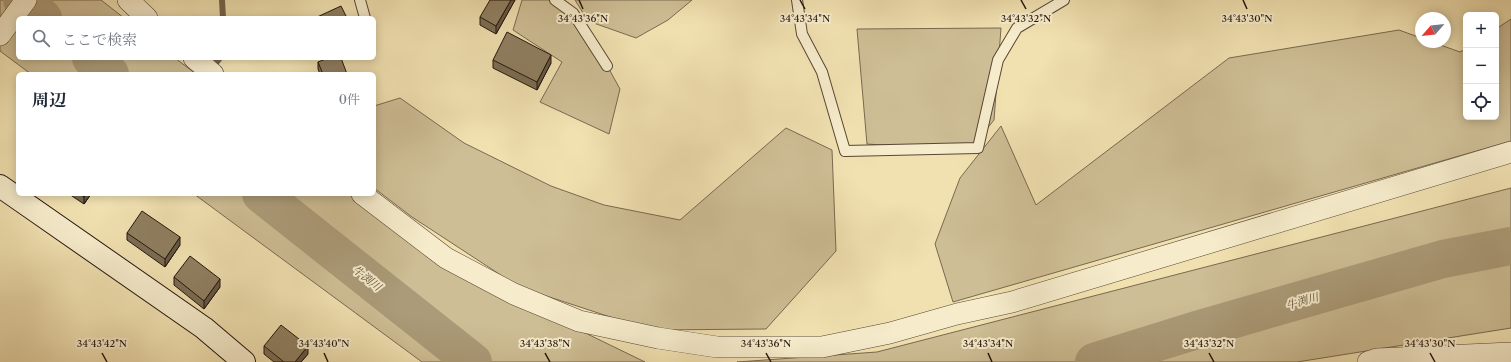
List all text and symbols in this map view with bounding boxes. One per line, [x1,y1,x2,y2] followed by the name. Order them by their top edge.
[558,12,608,25] text: 34°43'36"N
[780,12,830,25] text: 34°43'34"N
[1001,12,1051,25] text: 34°43'32"N
[1221,12,1273,25] text: 34°43'30"N
[1415,12,1451,48] north arrow
[1463,12,1499,120] map controls
[1463,12,1499,48] button: +
[16,16,376,60] search box
[30,27,52,49] icon: search
[62,30,137,49] text: ここで検索
[1463,48,1499,84] button: −
[1463,84,1499,120] button: locate
[32,90,66,110] text: 周辺
[339,91,360,107] text: 0件
[350,262,385,294] water label: 牛渕川
[1284,289,1321,312] water label: 牛渕川
[77,337,127,350] text: 34°43'42"N
[299,337,349,350] text: 34°43'40"N
[520,337,570,350] text: 34°43'38"N
[741,337,791,350] text: 34°43'36"N
[963,337,1013,350] text: 34°43'34"N
[1184,337,1234,350] text: 34°43'32"N
[1404,337,1456,350] text: 34°43'30"N

